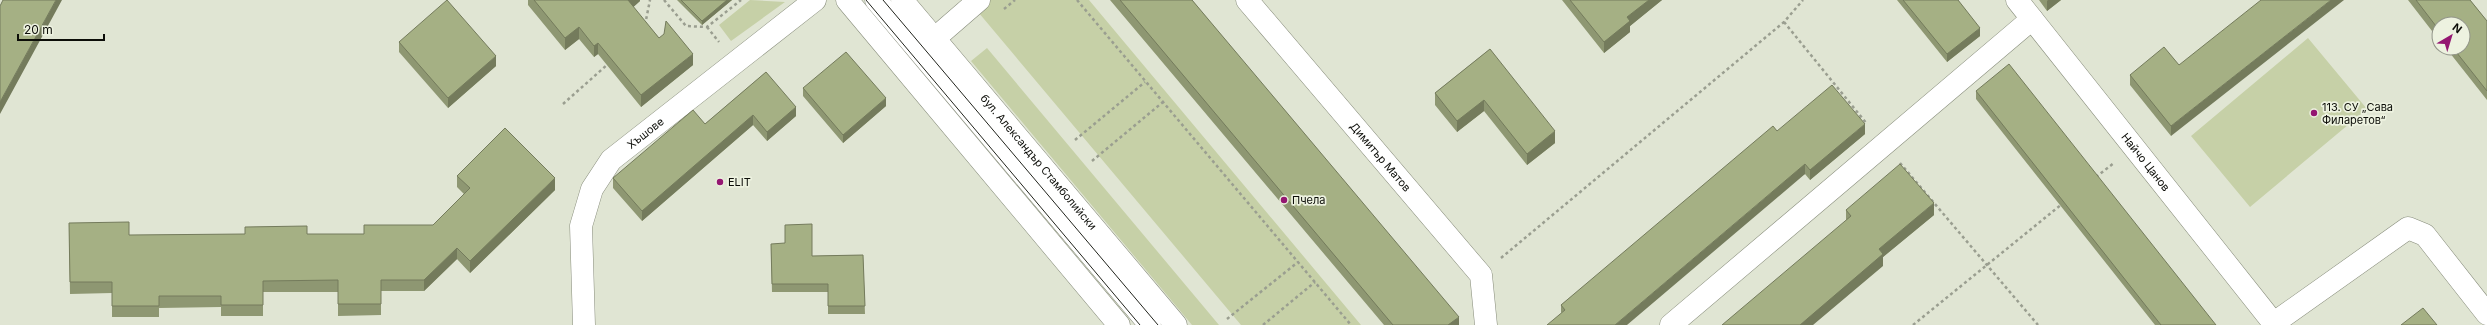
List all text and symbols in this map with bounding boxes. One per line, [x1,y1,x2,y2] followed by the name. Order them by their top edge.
[18,16,104,42] scale bar
[2431,16,2471,56] north arrow
[2450,20,2465,36] text: N
[24,22,53,37] text: 20 m
[978,91,1100,233] street label: бул. Александър Стамболийски
[2322,100,2393,127] place label: 113. СУ „Сава Филаретов“
[2309,108,2319,118] marker: 113. СУ „Сава Филаретов“
[624,114,667,152] street label: Хъшове
[1347,119,1414,194] street label: Димитър Матов
[2118,130,2173,194] street label: Найчо Цанов
[728,175,751,189] place label: ELIT
[715,177,725,187] marker: ELIT
[1292,193,1325,207] place label: Пчела
[1279,195,1289,205] marker: Пчела

